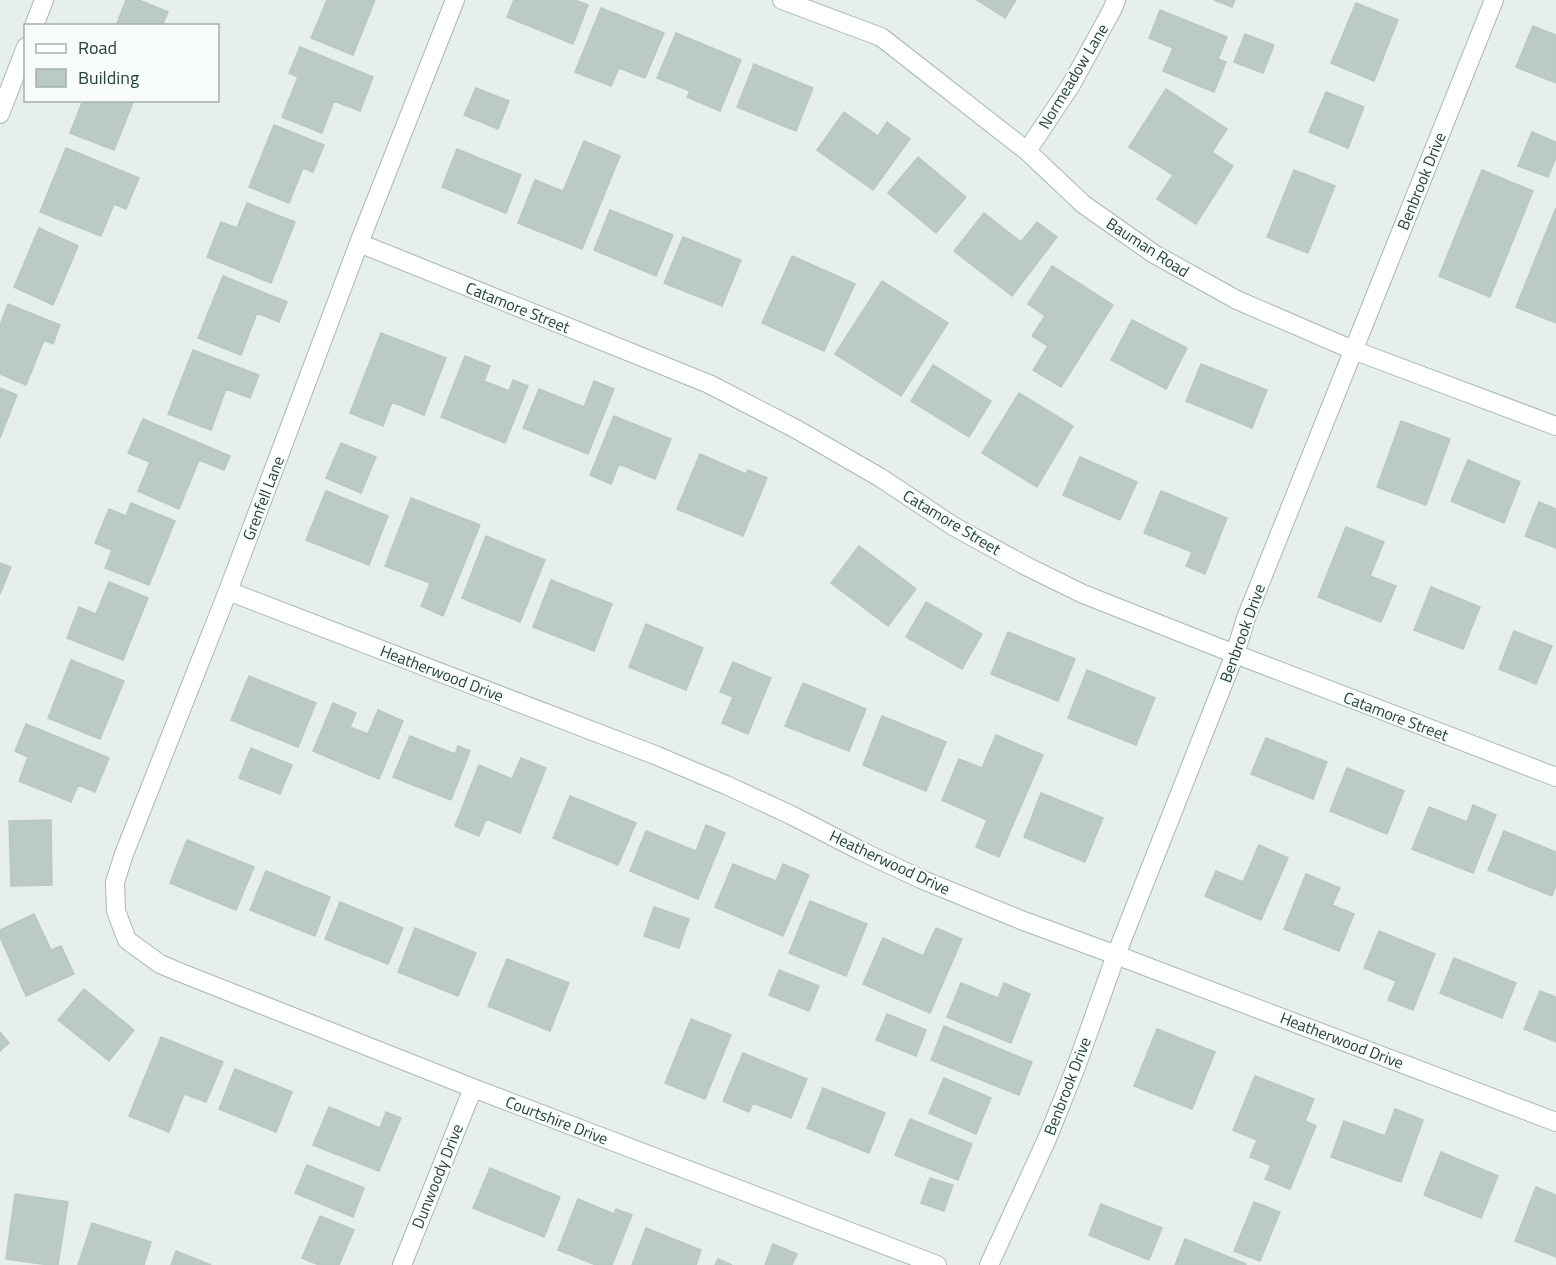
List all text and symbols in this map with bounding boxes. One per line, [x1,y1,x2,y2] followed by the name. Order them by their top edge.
[1032,19,1114,133] street label: Normeadow Lane
[24,24,219,102] legend
[78,34,117,61] text: Road
[78,64,139,91] text: Building
[1391,129,1451,233] street label: Benbrook Drive
[1102,211,1194,283] street label: Bauman Road
[462,275,574,339] street label: Catamore Street
[236,452,290,544] street label: Grenfell Lane
[899,483,1006,561] street label: Catamore Street
[1213,580,1271,686] street label: Benbrook Drive
[377,638,507,708] street label: Heatherwood Drive
[1340,685,1452,747] street label: Catamore Street
[826,824,954,900] street label: Heatherwood Drive
[1277,1005,1407,1075] street label: Heatherwood Drive
[1037,1033,1097,1139] street label: Benbrook Drive
[502,1089,612,1151] street label: Courtshire Drive
[405,1120,469,1232] street label: Dunwoody Drive

